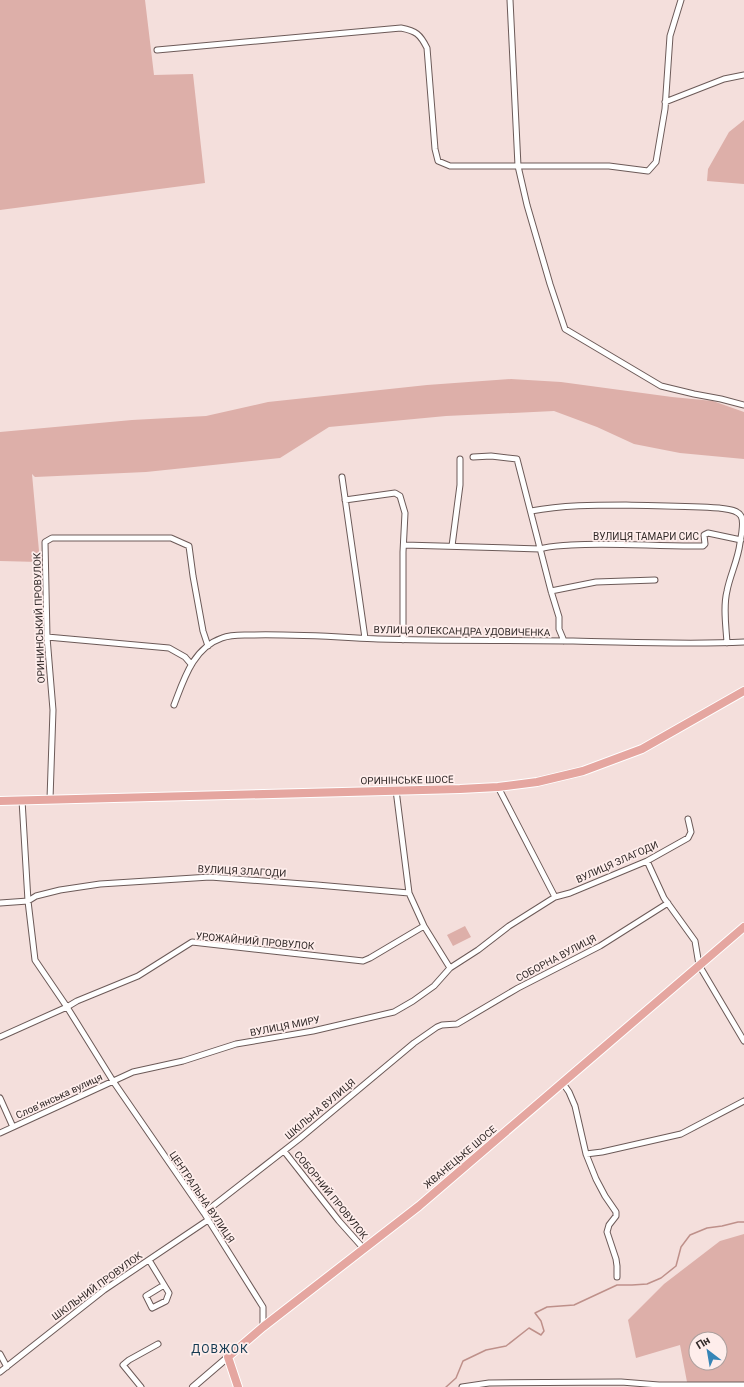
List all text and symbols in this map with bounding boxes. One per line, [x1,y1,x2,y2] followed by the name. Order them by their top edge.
[593,531,699,542] street label: ВУЛИЦЯ ТАМАРИ СИС
[30,552,47,683] street label: ОРИНИНСЬКИЙ ПРОВУЛОК
[374,624,551,638] street label: ВУЛИЦЯ ОЛЕКСАНДРА УДОВИЧЕНКА
[360,774,454,786] street label: ОРИНІНСЬКЕ ШОСЕ
[574,839,660,885] street label: ВУЛИЦЯ ЗЛАГОДИ
[197,863,287,879] street label: ВУЛИЦЯ ЗЛАГОДИ
[195,929,315,952] street label: УРОЖАЙНИЙ ПРОВУЛОК
[514,932,598,984] street label: СОБОРНА ВУЛИЦЯ
[249,1014,321,1038] street label: ВУЛИЦЯ МИРУ
[14,1071,104,1121] street label: Словʼянська вулиця
[283,1076,357,1142] street label: ШКІЛЬНА ВУЛИЦЯ
[421,1123,499,1191] street label: ЖВАНЕЦЬКЕ ШОСЕ
[292,1148,371,1242] street label: СОБОРНИЙ ПРОВУЛОК
[167,1149,237,1245] street label: ЦЕНТРАЛЬНА ВУЛИЦЯ
[49,1248,145,1322] street label: ШКІЛЬНИЙ ПРОВУЛОК
[688,1331,728,1371] north arrow
[694,1334,712,1352] text: Пн
[191,1342,249,1356] district label: ДОВЖОК

